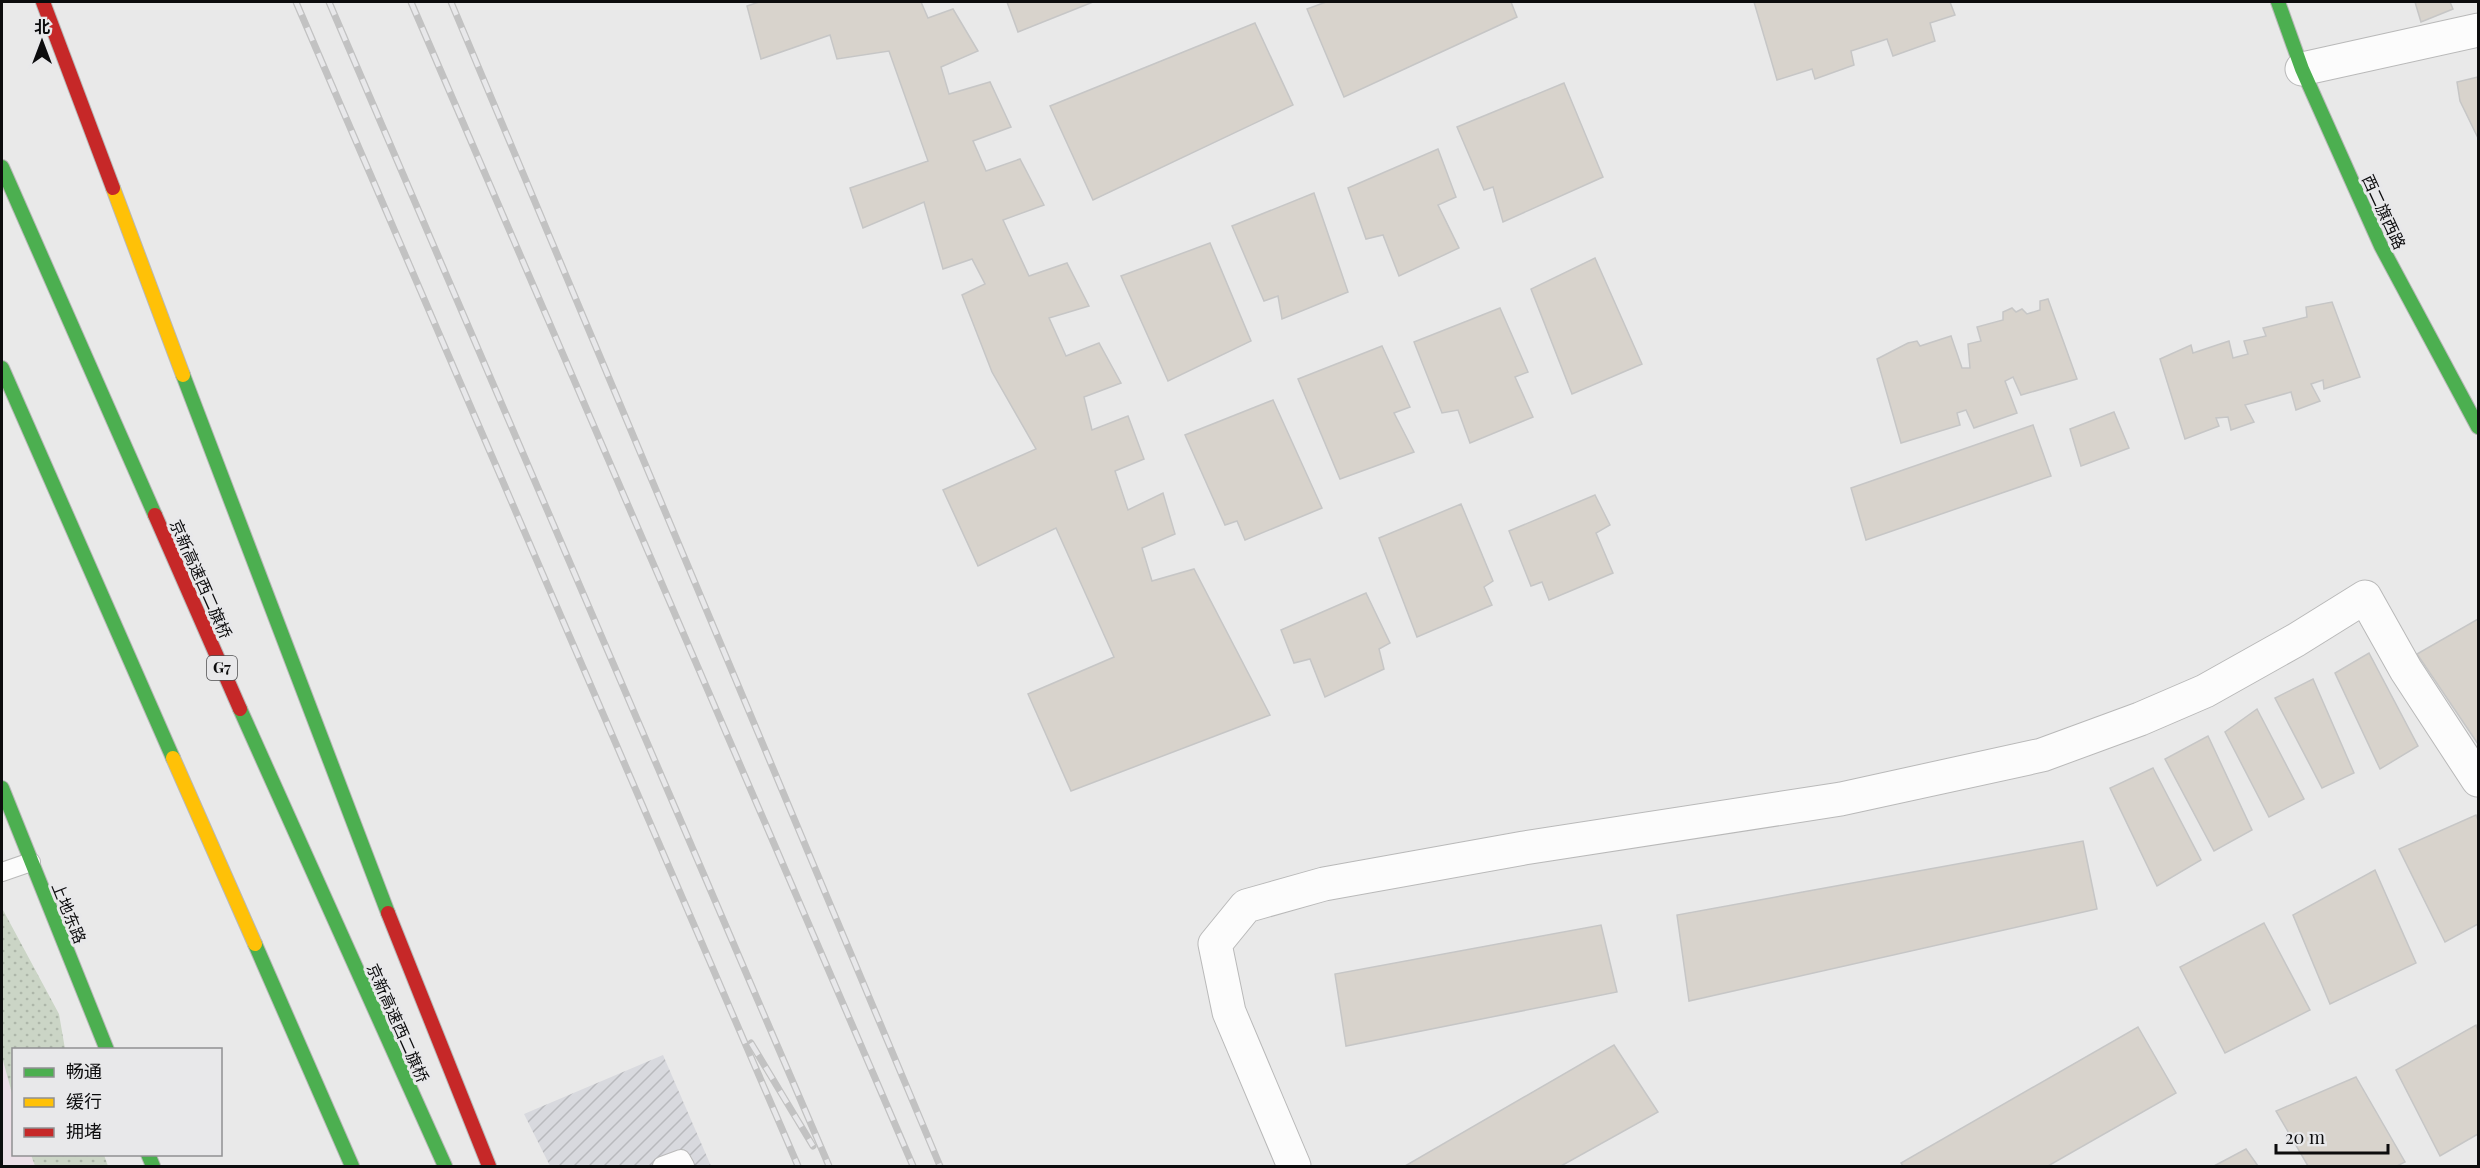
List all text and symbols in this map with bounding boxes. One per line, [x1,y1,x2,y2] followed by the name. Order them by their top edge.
[12,12,72,72] north arrow
[34,16,50,37] text: 北
[2358,171,2411,252] street label: 西二旗西路
[166,516,237,642] street label: 京新高速西二旗桥
[207,656,237,680] road number: G7
[48,879,91,946] street label: 上地东路
[363,960,434,1086] street label: 京新高速西二旗桥
[12,1048,222,1156] legend
[66,1059,102,1083] text: 畅通
[66,1089,102,1113] text: 缓行
[2276,1117,2388,1155] scale bar
[66,1119,102,1143] text: 拥堵
[2285,1125,2325,1149] text: 20 m

